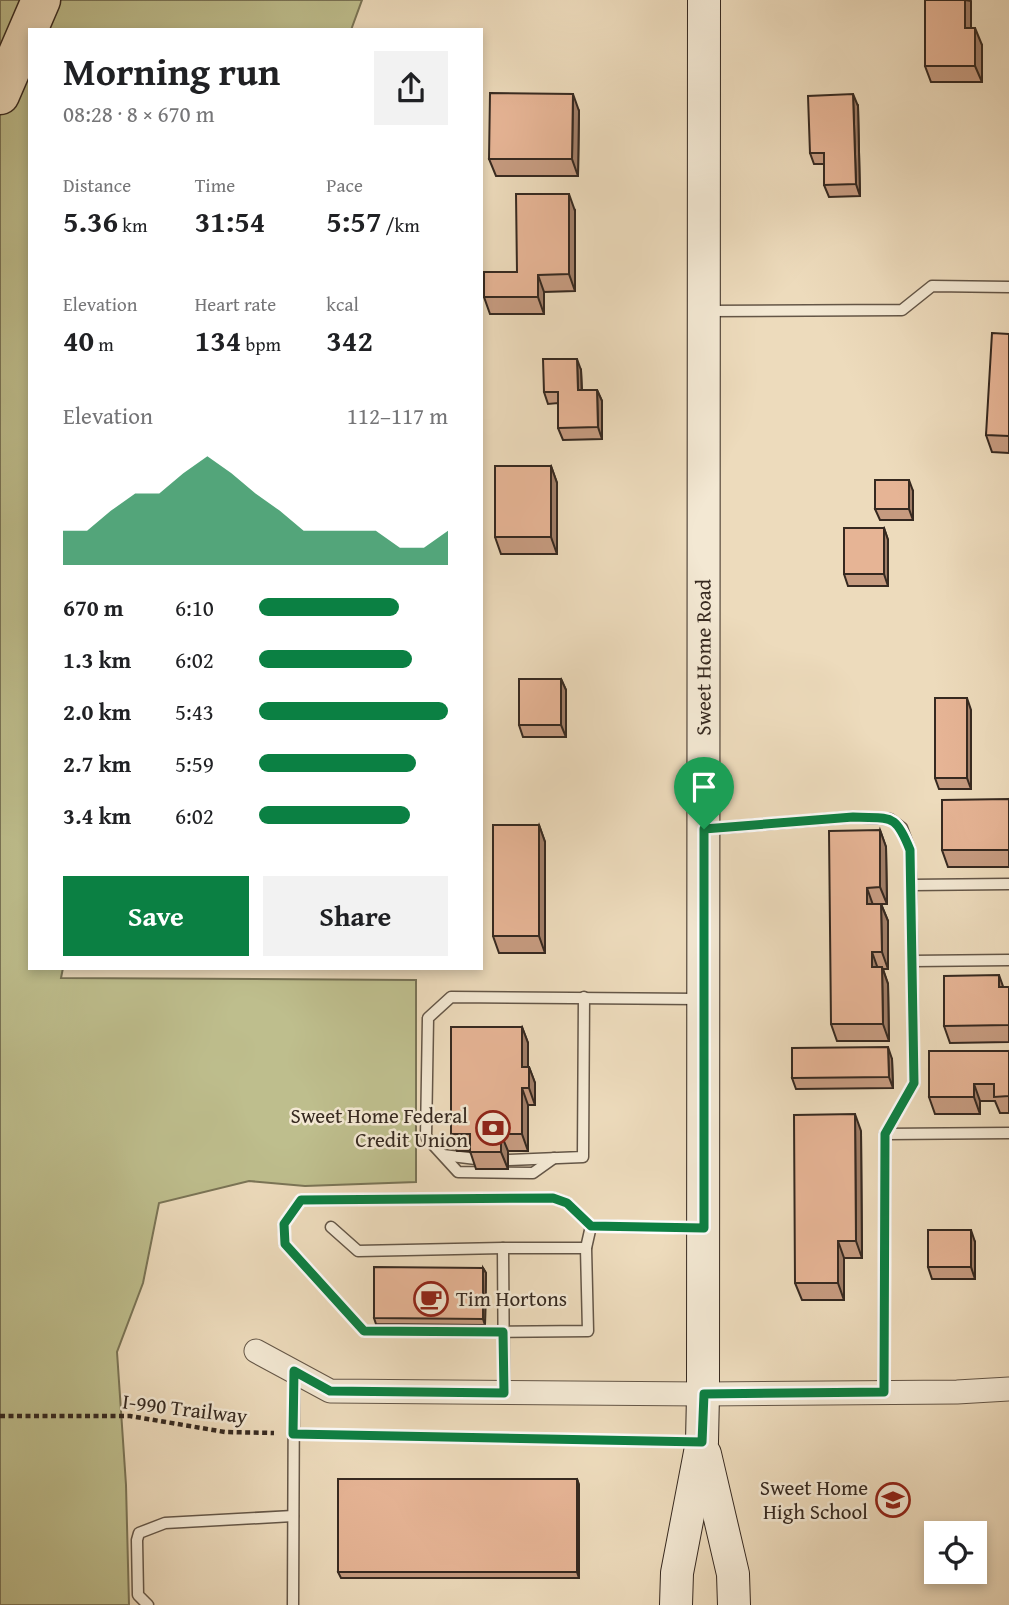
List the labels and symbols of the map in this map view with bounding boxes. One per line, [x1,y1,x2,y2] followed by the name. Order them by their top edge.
[687,578,719,736] street label: Sweet Home Road
[674,757,734,829] pin
[291,1100,468,1155] place label: Sweet Home Federal Credit Union
[474,1109,512,1147] bank icon: Sweet Home Federal Credit Union
[412,1280,450,1318] cafe icon: Tim Hortons
[456,1283,567,1314] place label: Tim Hortons
[121,1385,250,1432] street label: I-990 Trailway
[760,1472,868,1527] place label: Sweet Home High School
[874,1481,912,1519] school or university icon: Sweet Home High School

